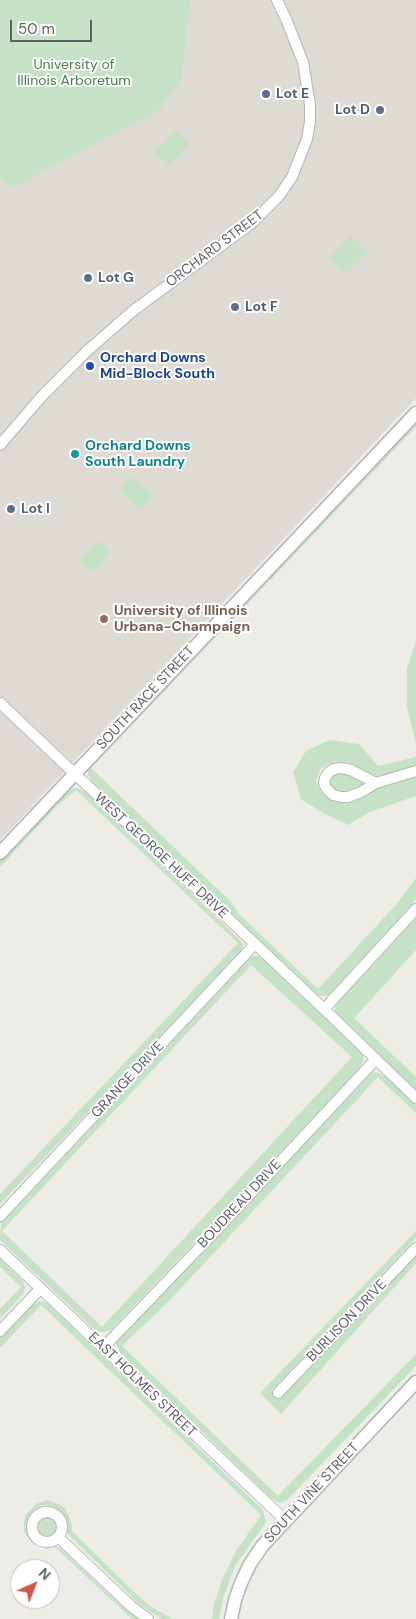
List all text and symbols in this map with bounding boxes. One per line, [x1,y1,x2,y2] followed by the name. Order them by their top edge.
[12,10,95,42] scale bar
[18,19,55,39] text: 50 m
[17,57,131,90] park label: University of Illinois Arboretum
[276,86,309,102] place label: Lot E
[260,88,272,100] marker: Lot E
[335,102,370,118] place label: Lot D
[374,104,386,116] marker: Lot D
[163,207,267,291] street label: ORCHARD STREET
[98,270,134,286] place label: Lot G
[82,272,94,284] marker: Lot G
[245,299,278,315] place label: Lot F
[229,301,241,313] marker: Lot F
[100,350,215,382] place label: Orchard Downs Mid-Block South
[84,360,96,372] marker: Orchard Downs Mid-Block South
[85,438,191,471] place label: Orchard Downs South Laundry
[69,448,81,460] marker: Orchard Downs South Laundry
[21,501,50,517] place label: Lot I
[5,503,17,515] marker: Lot I
[114,603,250,636] place label: University of Illinois Urbana-Champaign
[98,613,110,625] marker: University of Illinois Urbana-Champaign
[94,643,198,753] street label: SOUTH RACE STREET
[91,790,231,922] street label: WEST GEORGE HUFF DRIVE
[88,1038,168,1122] street label: GRANGE DRIVE
[195,1156,285,1252] street label: BOUDREAU DRIVE
[304,1277,390,1365] street label: BURLISON DRIVE
[84,1329,200,1441] street label: EAST HOLMES STREET
[261,1439,363,1547] street label: SOUTH VINE STREET
[10,1559,60,1609] north arrow
[35,1564,55,1584] text: N

